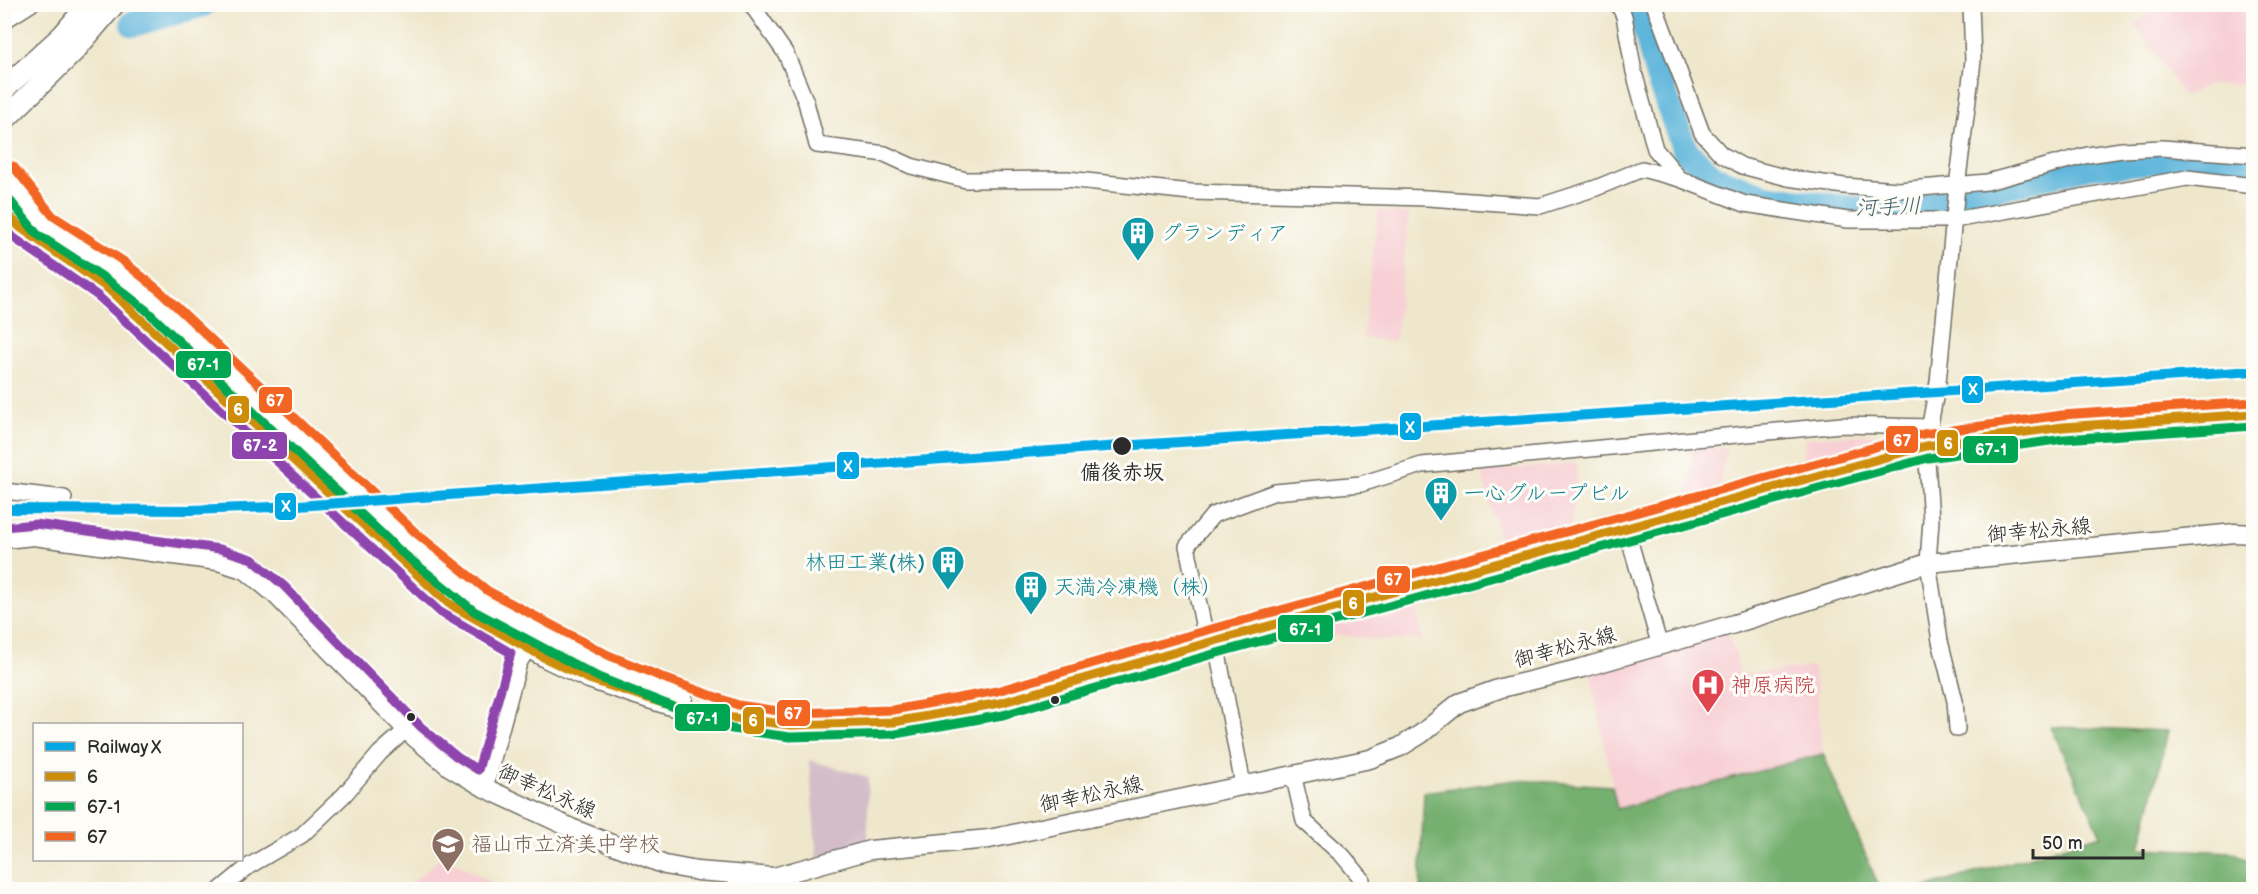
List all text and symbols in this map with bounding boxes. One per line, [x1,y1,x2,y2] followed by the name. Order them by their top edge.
[1855,193,1922,222] water label: 河手川
[1120,215,1156,262] building icon: グランディア
[1161,221,1288,246] place label: グランディア
[175,350,232,379] line badge: 67-1
[187,356,219,375] text: 67-1
[1961,375,1984,404] line badge: X
[1968,381,1978,400] text: X
[258,386,293,414] line badge: 67
[266,392,284,411] text: 67
[227,395,250,424] line badge: 6
[233,401,243,420] text: 6
[1399,412,1422,441] line badge: X
[1405,419,1415,438] text: X
[1885,425,1919,454] line badge: 67
[1936,429,1959,457] line badge: 6
[231,431,288,460] line badge: 67-2
[1893,432,1911,451] text: 67
[1111,435,1133,457] marker: 備後赤坂
[1943,435,1953,454] text: 6
[1962,435,2019,464] line badge: 67-1
[243,437,278,456] text: 67-2
[1975,441,2007,460] text: 67-1
[836,451,860,480] line badge: X
[843,458,853,477] text: X
[1080,460,1164,485] place label: 備後赤坂
[1423,475,1459,522] building icon: 一心グループビル
[1464,481,1630,506] place label: 一心グループビル
[274,492,297,521] line badge: X
[281,498,291,517] text: X
[1986,513,2092,548] street label: 御幸松永線
[930,544,966,591] building icon: 林田工業(株)
[805,550,925,575] place label: 林田工業(株)
[1376,565,1411,594] line badge: 67
[1013,569,1049,616] building icon: 天満冷凍機（株）
[1384,571,1402,590] text: 67
[1054,575,1222,600] place label: 天満冷凍機（株）
[1342,589,1365,617] line badge: 6
[1348,595,1358,614] text: 6
[1277,614,1334,643] line badge: 67-1
[1289,621,1321,640] text: 67-1
[1511,622,1619,673] street label: 御幸松永線
[1690,667,1726,714] hospital icon: 神原病院
[1731,673,1815,698] place label: 神原病院
[1049,694,1061,706] unlabelled marker
[776,699,811,727] line badge: 67
[674,703,731,732] line badge: 67-1
[784,705,802,724] text: 67
[742,706,765,735] line badge: 6
[686,710,718,729] text: 67-1
[405,711,417,723] unlabelled marker
[748,712,758,731] text: 6
[33,723,243,861] legend
[87,737,162,758] text: Railway X
[494,759,600,824] street label: 御幸松永線
[87,767,98,788] text: 6
[1037,771,1145,818] street label: 御幸松永線
[87,797,120,818] text: 67-1
[2033,822,2142,860] scale bar
[430,826,466,873] school or university icon: 福山市立済美中学校
[87,827,107,848] text: 67
[471,832,660,857] place label: 福山市立済美中学校
[2042,833,2083,854] text: 50 m

